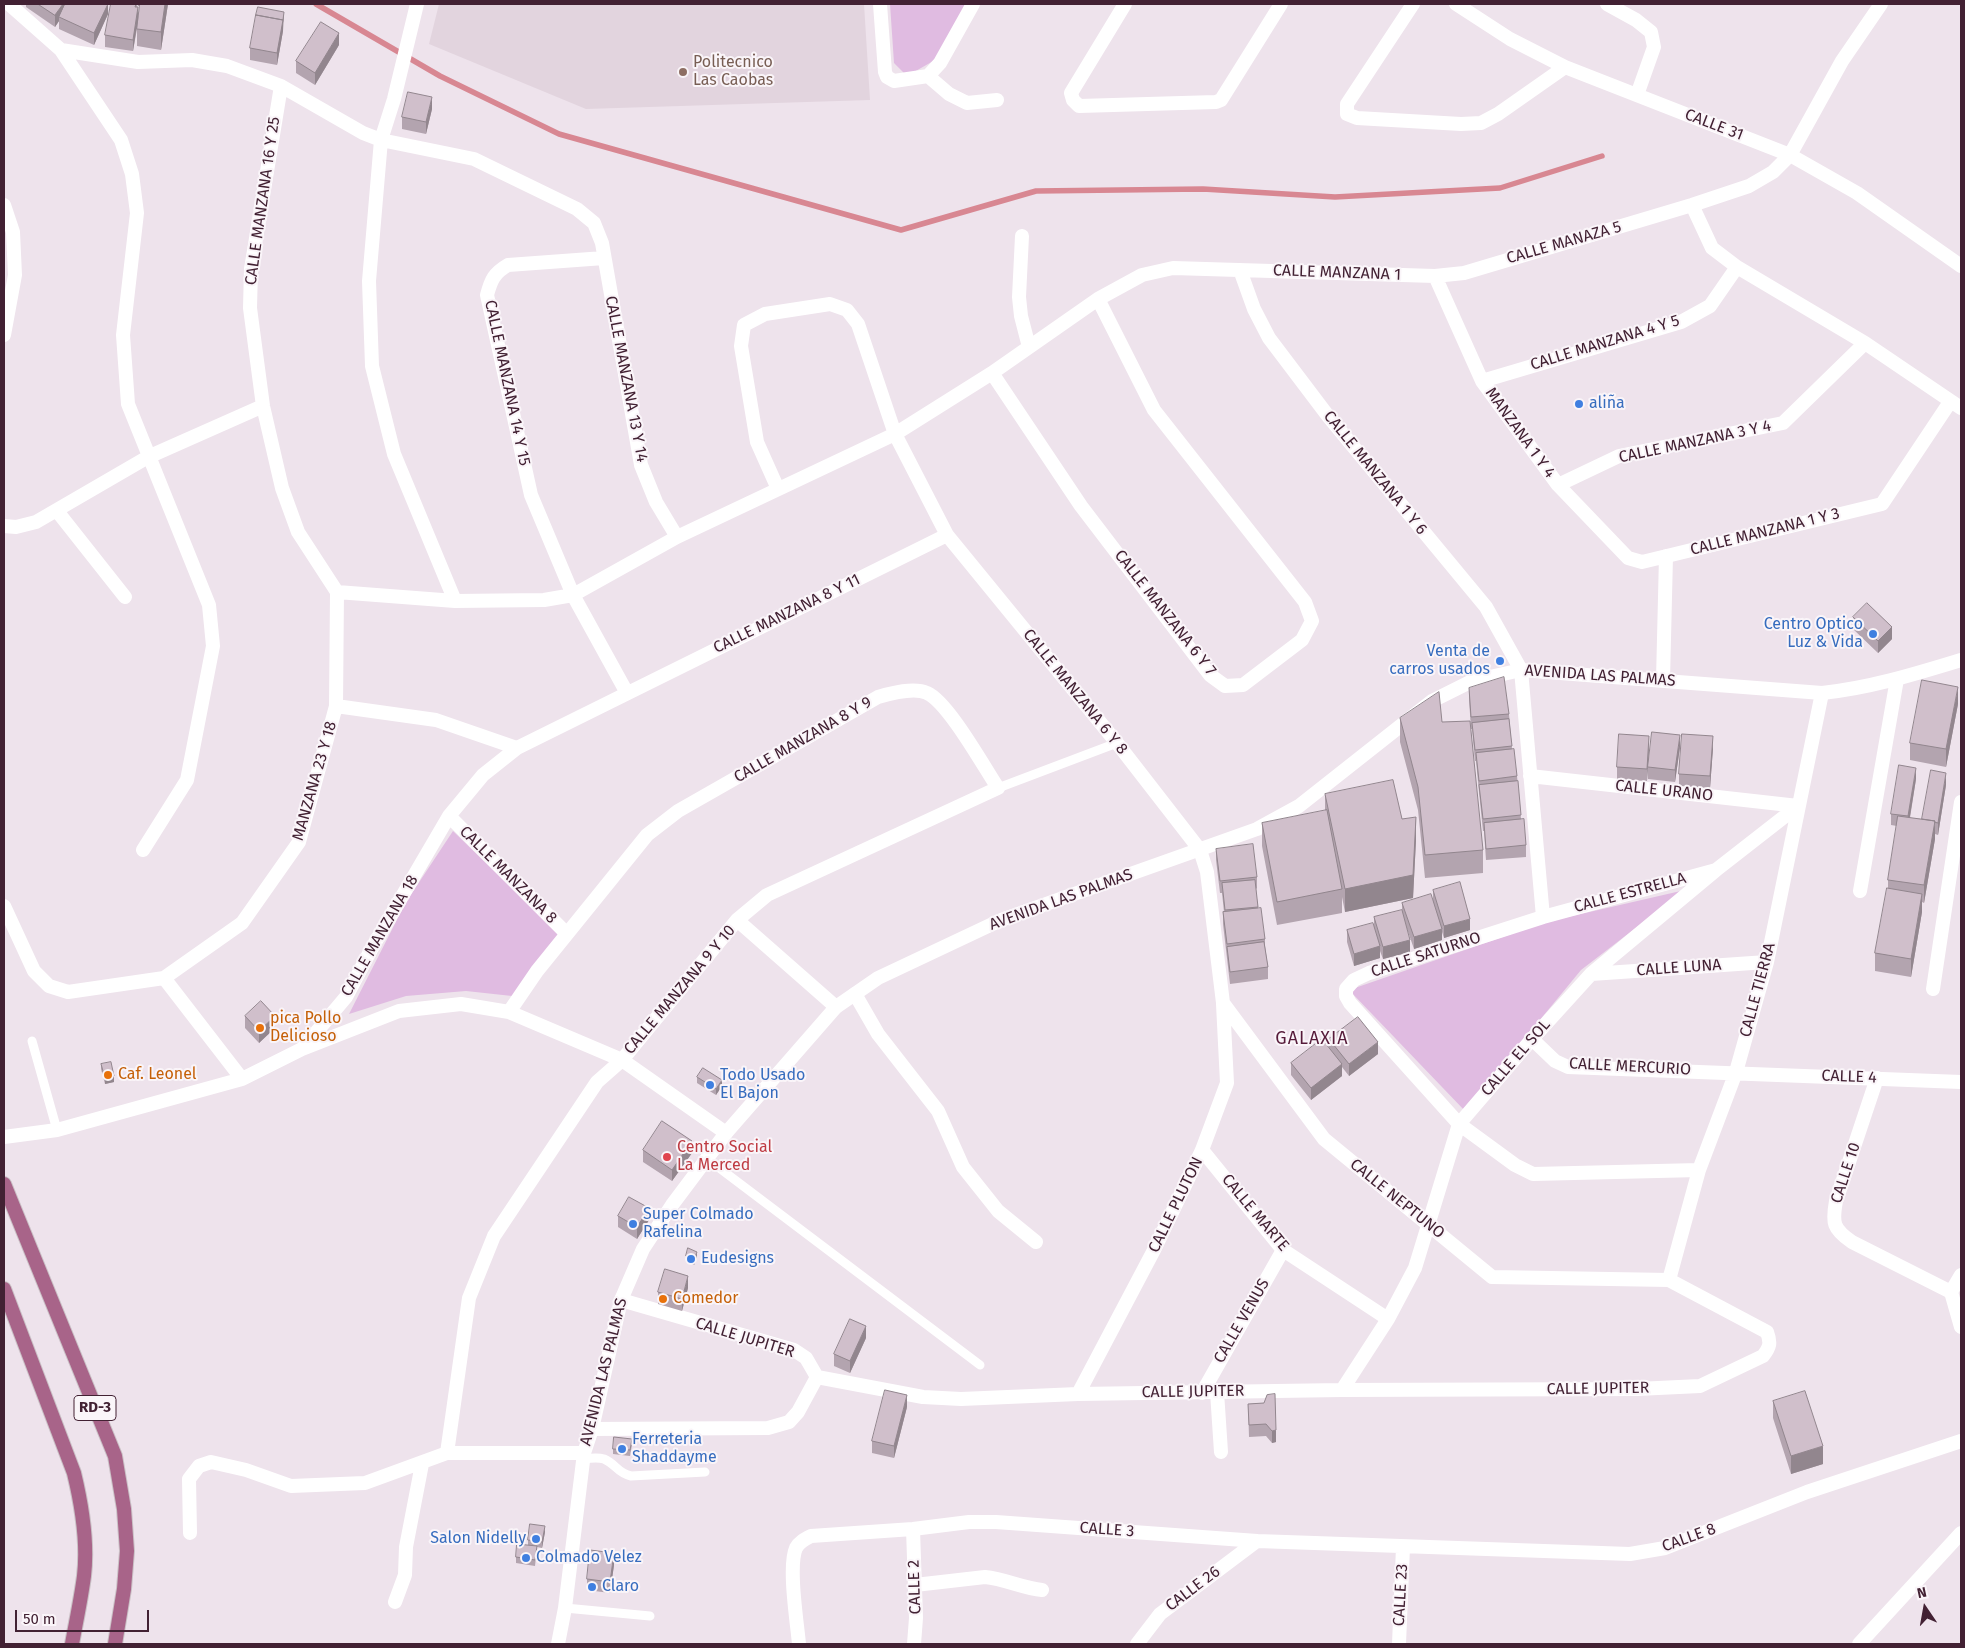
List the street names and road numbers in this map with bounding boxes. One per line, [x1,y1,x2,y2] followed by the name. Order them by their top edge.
[1682,105,1746,145] street label: CALLE 31
[242,116,284,286] street label: CALLE MANZANA 16 Y 25
[1504,217,1624,269] street label: CALLE MANAZA 5
[1273,261,1401,285] street label: CALLE MANZANA 1
[600,294,652,464] street label: CALLE MANZANA 13 Y 14
[480,298,534,468] street label: CALLE MANZANA 14 Y 15
[1528,311,1682,375] street label: CALLE MANZANA 4 Y 5
[1481,384,1559,482] street label: MANZANA 1 Y 4
[1319,407,1431,539] street label: CALLE MANZANA 1 Y 6
[1617,416,1773,468] street label: CALLE MANZANA 3 Y 4
[1688,504,1842,560] street label: CALLE MANZANA 1 Y 3
[1110,546,1220,680] street label: CALLE MANZANA 6 Y 7
[710,570,864,658] street label: CALLE MANZANA 8 Y 11
[1018,625,1132,759] street label: CALLE MANZANA 6 Y 8
[1524,661,1676,691] street label: AVENIDA LAS PALMAS
[731,693,875,787] street label: CALLE MANZANA 8 Y 9
[289,719,341,843] street label: MANZANA 23 Y 18
[1614,776,1714,806] street label: CALLE URANO
[455,822,561,928] street label: CALLE MANZANA 8
[987,865,1135,935] street label: AVENIDA LAS PALMAS
[1572,869,1688,917] street label: CALLE ESTRELLA
[337,872,423,1000] street label: CALLE MANZANA 18
[620,921,740,1059] street label: CALLE MANZANA 9 Y 10
[1369,928,1483,982] street label: CALLE SATURNO
[1736,941,1780,1039] street label: CALLE TIERRA
[1636,955,1722,981] street label: CALLE LUNA
[1477,1016,1555,1100] street label: CALLE EL SOL
[1568,1054,1692,1080] street label: CALLE MERCURIO
[1821,1066,1877,1088] street label: CALLE 4
[1827,1140,1865,1206] street label: CALLE 10
[1145,1154,1207,1256] street label: CALLE PLUTON
[1346,1155,1448,1243] street label: CALLE NEPTUNO
[1217,1171,1293,1255] street label: CALLE MARTE
[1210,1275,1274,1367] street label: CALLE VENUS
[576,1296,632,1448] street label: AVENIDA LAS PALMAS
[693,1314,797,1362] street label: CALLE JUPITER
[1546,1379,1650,1399] street label: CALLE JUPITER
[1141,1382,1245,1402] street label: CALLE JUPITER
[74,1396,116,1420] road number: RD-3
[1079,1519,1135,1541] street label: CALLE 3
[1660,1519,1718,1557] street label: CALLE 8
[904,1559,926,1615] street label: CALLE 2
[1162,1562,1224,1616] street label: CALLE 26
[1390,1563,1412,1627] street label: CALLE 23

